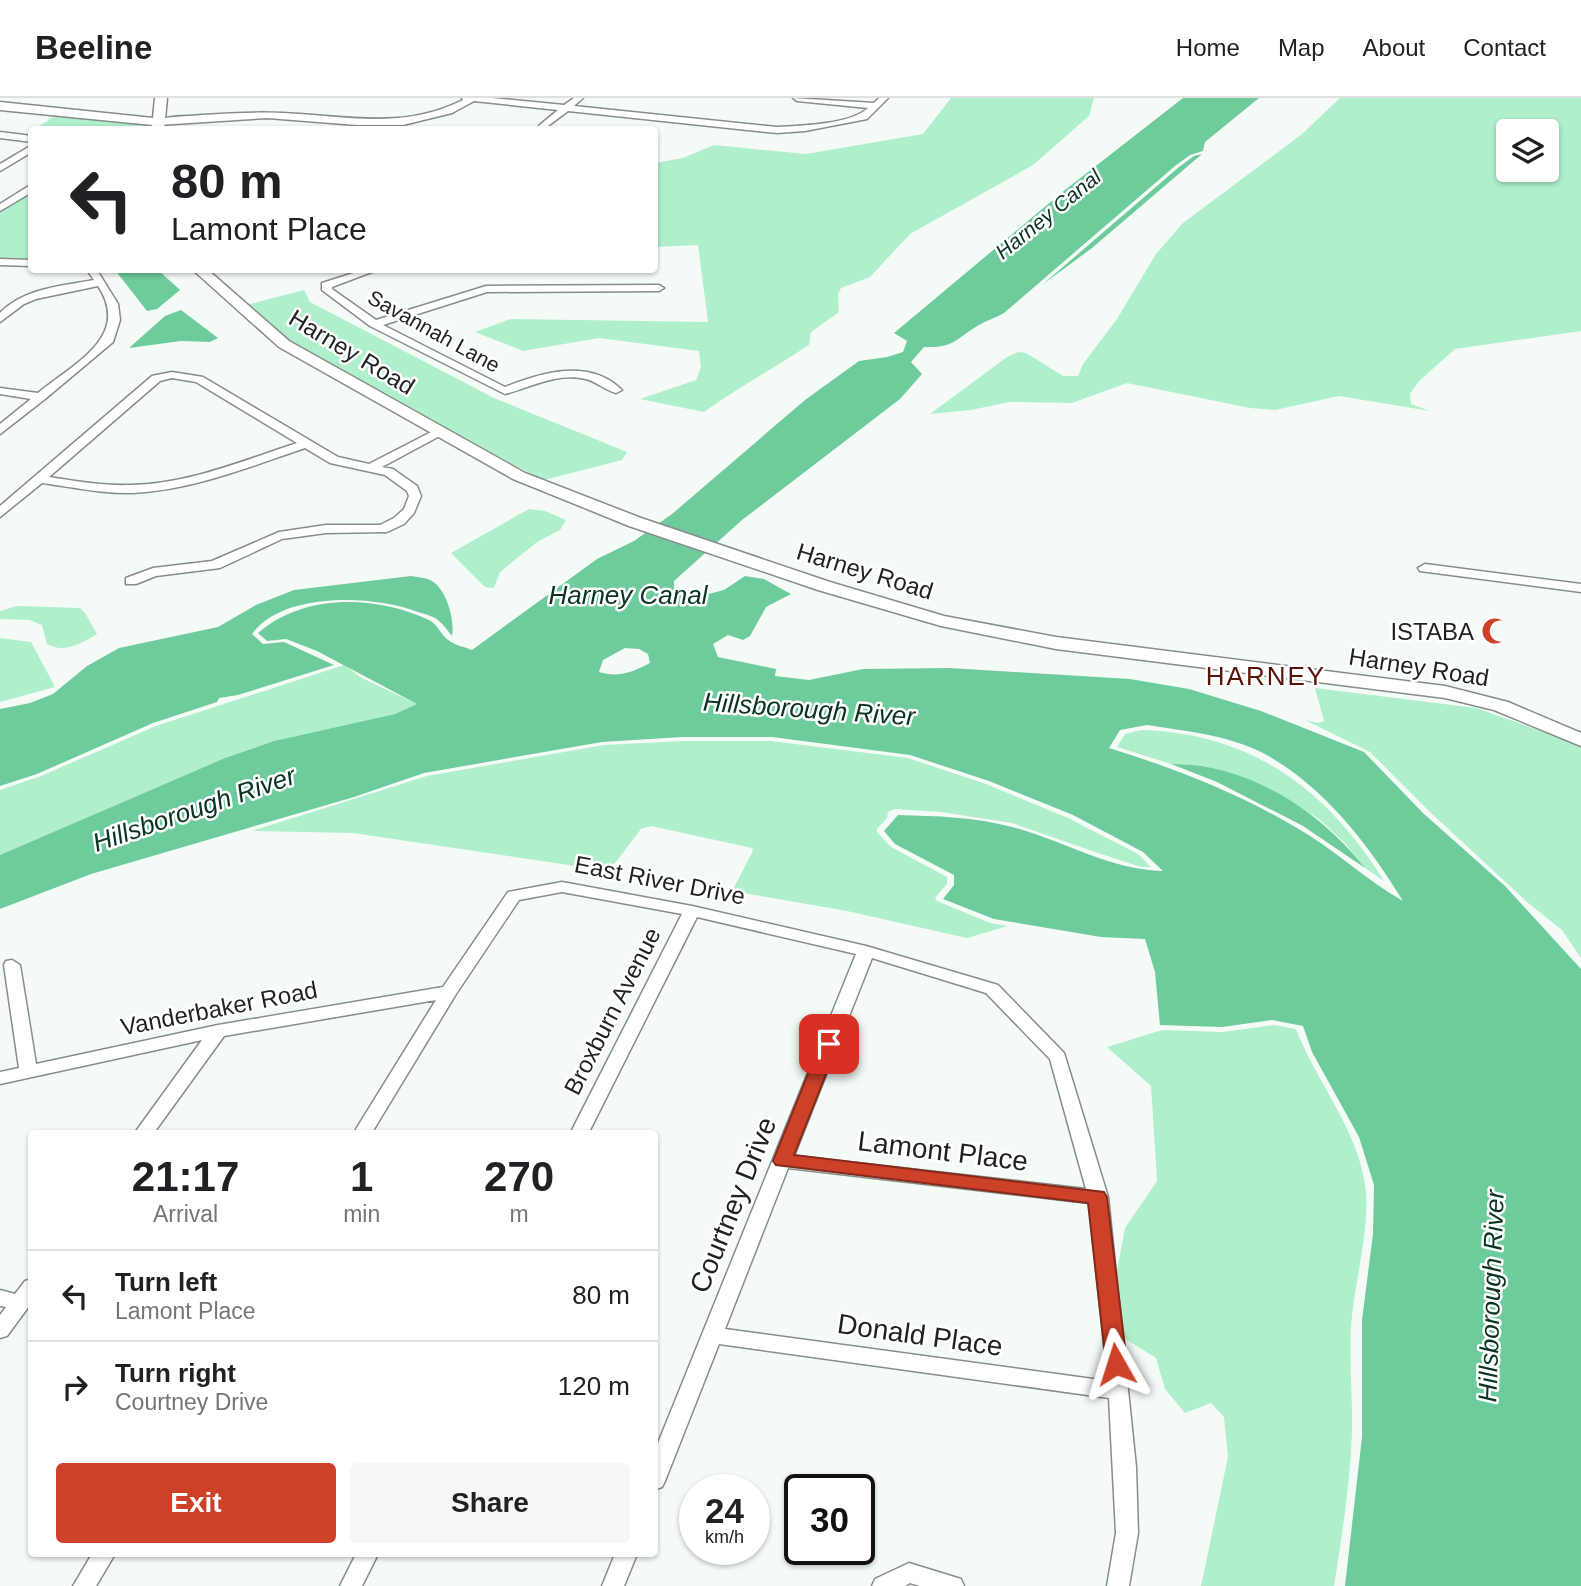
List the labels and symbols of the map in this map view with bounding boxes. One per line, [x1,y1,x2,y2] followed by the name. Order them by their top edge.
[991,164,1106,263] water label: Harney Canal
[364,285,504,377] street label: Savannah Lane
[284,304,420,400] street label: Harney Road
[793,537,937,605] street label: Harney Road
[549,580,709,610] water label: Harney Canal
[1480,616,1510,646] mosque icon: ISTABA
[1390,618,1474,645] place label: ISTABA
[1347,643,1491,691] street label: Harney Road
[1206,661,1326,691] district label: HARNEY
[702,687,917,731] water label: Hillsborough River
[89,760,301,858] water label: Hillsborough River
[572,850,748,910] street label: East River Drive
[558,923,666,1099] street label: Broxburn Avenue
[118,976,320,1040] street label: Vanderbaker Road
[799,1014,859,1074] pin
[684,1113,782,1297] street label: Courtney Drive
[856,1125,1030,1177] street label: Lamont Place
[1472,1188,1510,1403] water label: Hillsborough River
[835,1308,1005,1362] street label: Donald Place
[1079,1327,1153,1401] position arrow
[784,1474,875,1565] speed limit sign: 30

